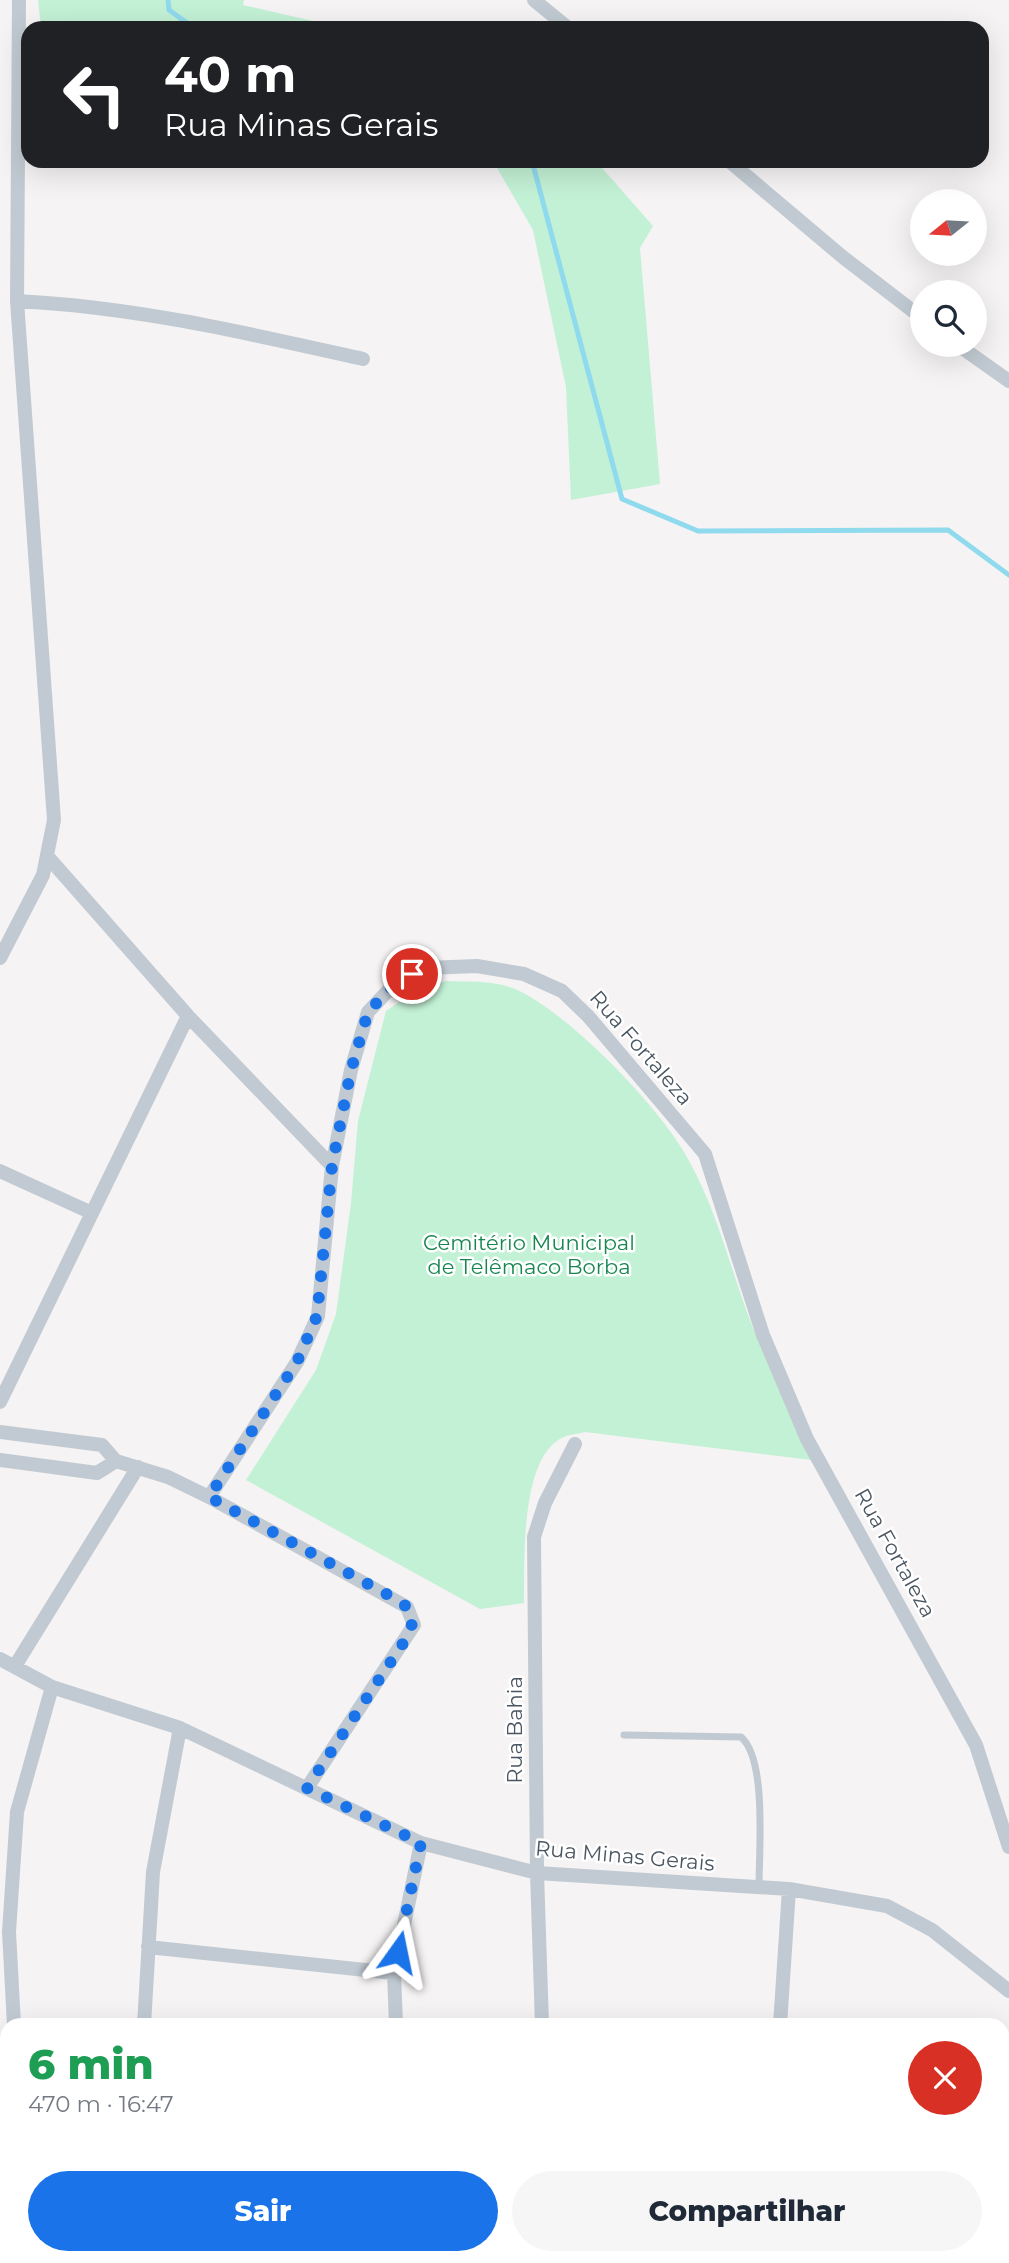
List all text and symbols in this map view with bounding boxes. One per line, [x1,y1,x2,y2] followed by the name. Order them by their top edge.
[164,45,296,104] text: 40 m
[49,49,140,140] icon: left
[164,105,438,144] text: Rua Minas Gerais
[910,189,987,266] north arrow
[910,189,987,357] map controls
[910,280,987,357] button: search
[382,944,442,1004] pin
[393,955,431,993] icon: arrive
[585,985,698,1110] street label: Rua Fortaleza
[423,1230,635,1279] park label: Cemitério Municipal de Telêmaco Borba
[850,1484,941,1622] street label: Rua Fortaleza
[502,1676,527,1784] street label: Rua Bahia
[534,1835,716,1876] street label: Rua Minas Gerais
[361,1915,435,1989] position arrow
[28,2038,154,2090] text: 6 min
[908,2041,982,2115] button: close
[28,2090,173,2118] text: 470 m · 16:47
[28,2171,498,2251] button: Sair
[512,2171,982,2251] button: Compartilhar

